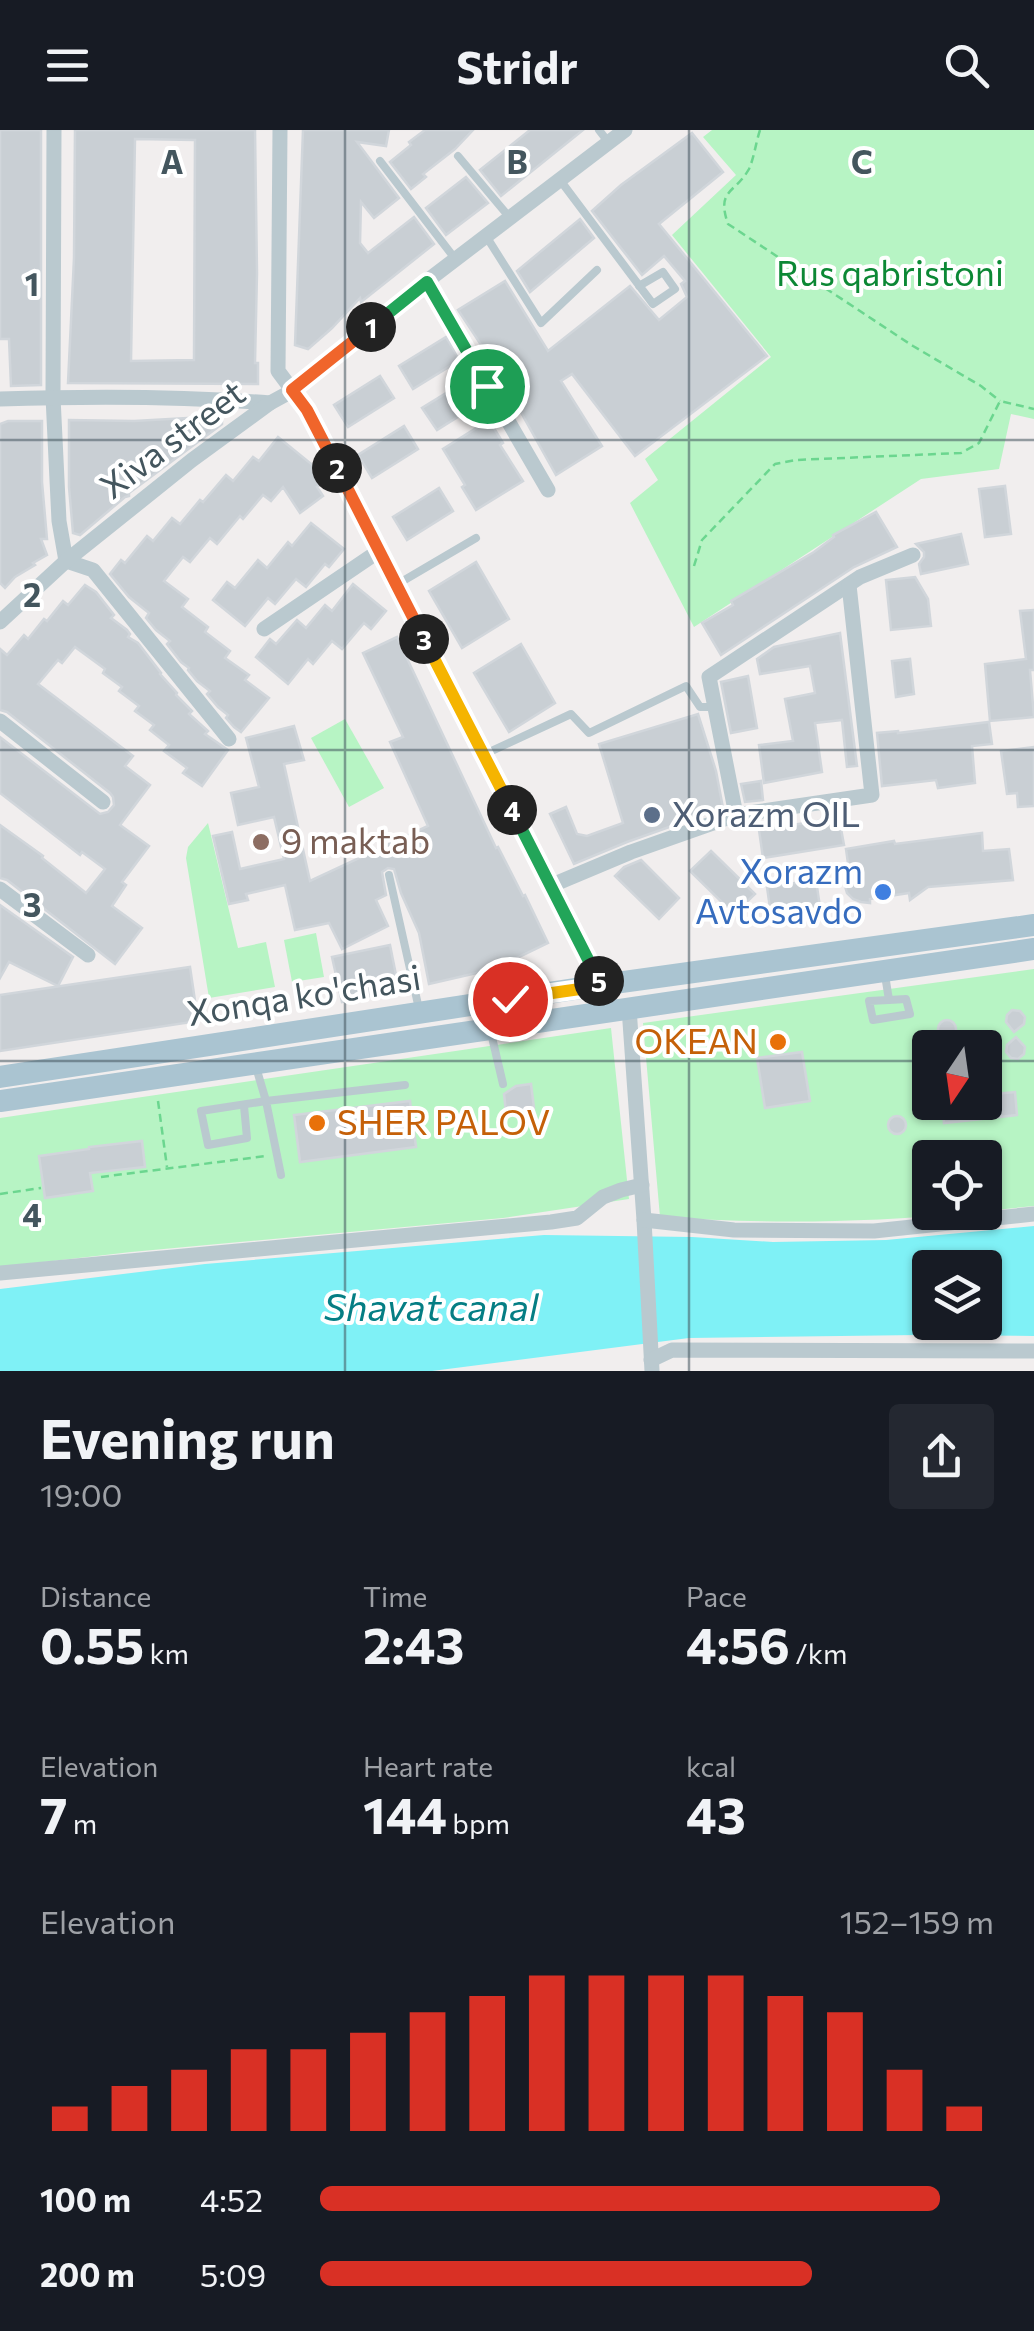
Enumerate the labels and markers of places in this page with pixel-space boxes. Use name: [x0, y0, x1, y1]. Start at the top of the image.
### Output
pin: 1: [346, 302, 396, 352]
pin: [445, 344, 530, 429]
pin: 2: [312, 443, 362, 493]
pin: 3: [399, 614, 449, 664]
pin: 4: [487, 785, 537, 835]
place label: Xorazm OIL: [672, 791, 860, 834]
marker: Xorazm OIL: [641, 804, 663, 826]
place label: 9 maktab: [281, 818, 430, 861]
marker: 9 maktab: [250, 831, 272, 853]
place label: Xorazm Avtosavdo: [695, 848, 863, 931]
marker: Xorazm Avtosavdo: [872, 881, 894, 903]
pin: 5: [574, 956, 624, 1006]
pin: [468, 957, 553, 1042]
place label: OKEAN: [635, 1018, 758, 1061]
marker: OKEAN: [767, 1031, 789, 1053]
place label: SHER PALOV: [337, 1099, 550, 1142]
marker: SHER PALOV: [306, 1112, 328, 1134]

